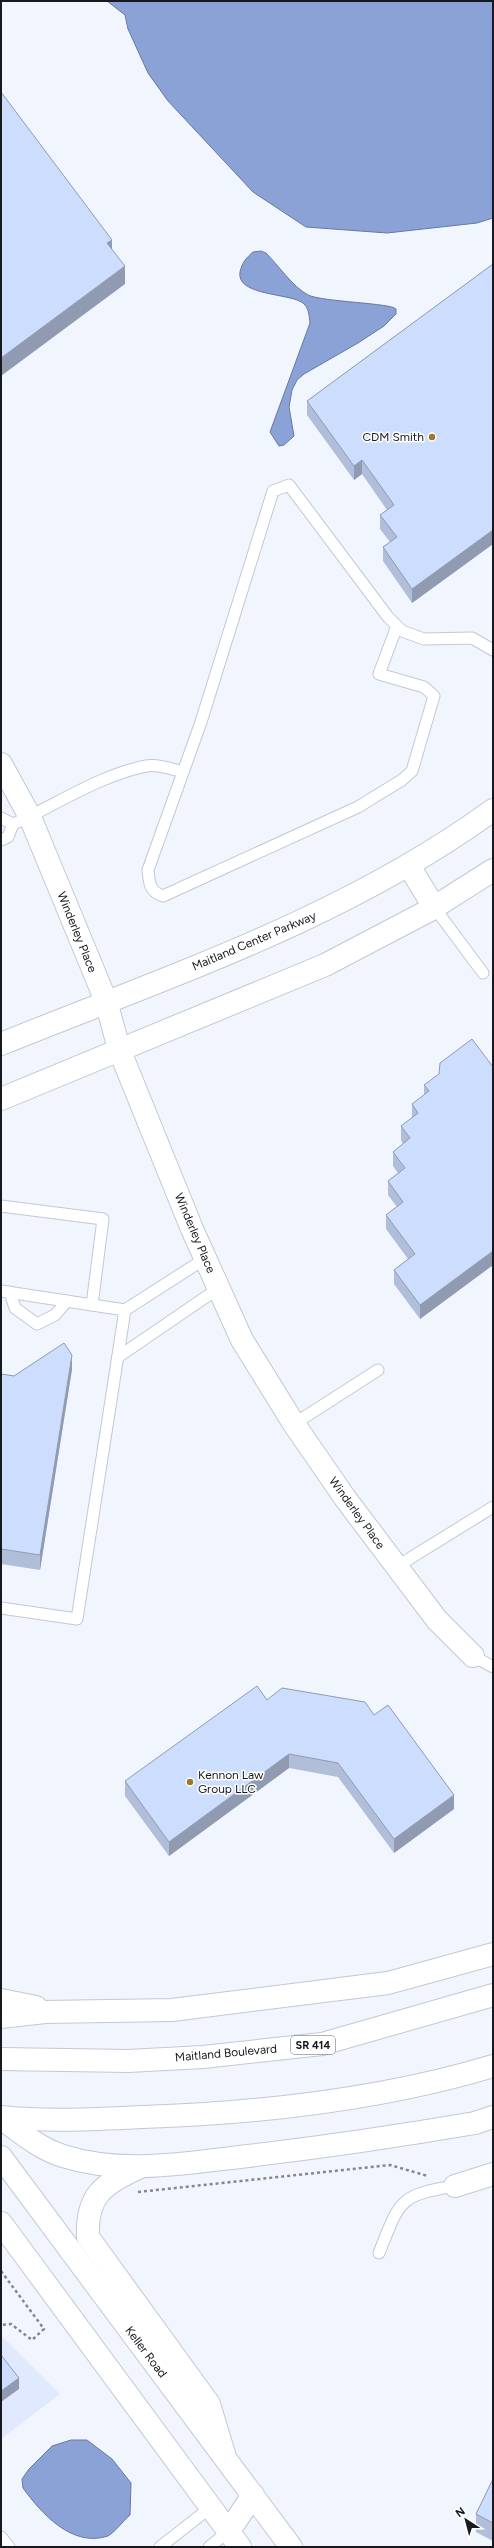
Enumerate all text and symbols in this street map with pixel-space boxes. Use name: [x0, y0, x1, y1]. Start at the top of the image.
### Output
place label: CDM Smith: [362, 430, 424, 444]
marker: CDM Smith: [427, 432, 437, 442]
street label: Winderley Place: [54, 890, 100, 975]
street label: Maitland Center Parkway: [190, 908, 319, 974]
street label: Winderley Place: [172, 1191, 218, 1276]
street label: Winderley Place: [326, 1474, 388, 1552]
place label: Kennon Law Group LLC: [198, 1768, 264, 1796]
marker: Kennon Law Group LLC: [185, 1777, 195, 1787]
road number: SR 414: [291, 2036, 335, 2054]
street label: Maitland Boulevard: [174, 2042, 278, 2064]
street label: Keller Road: [122, 2324, 170, 2380]
north arrow: [446, 2500, 486, 2540]
text: N: [453, 2505, 468, 2520]

